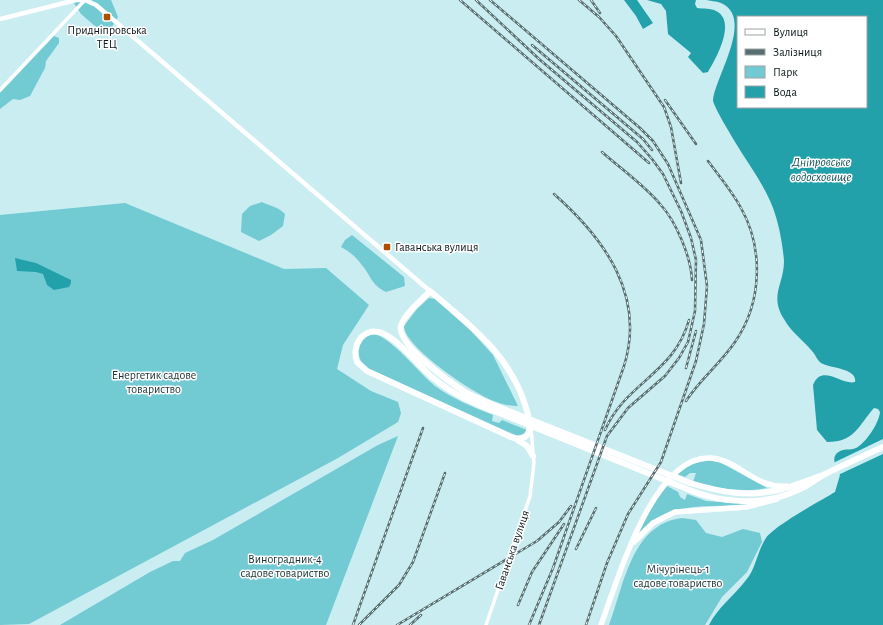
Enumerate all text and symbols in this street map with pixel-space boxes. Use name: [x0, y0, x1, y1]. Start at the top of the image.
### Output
marker: Придніпровська ТЕЦ: [102, 12, 112, 22]
legend: [737, 16, 867, 108]
place label: Придніпровська ТЕЦ: [67, 24, 147, 50]
text: Вулиця: [773, 26, 808, 39]
text: Залізниця: [773, 46, 822, 58]
text: Парк: [773, 66, 798, 78]
text: Вода: [773, 86, 797, 98]
water label: Дніпровське водосховище: [791, 156, 852, 184]
place label: Гаванська вулиця: [395, 241, 478, 254]
marker: Гаванська вулиця: [382, 242, 392, 252]
park label: Енергетик садове товариство: [112, 369, 196, 395]
street label: Гаванська вулиця: [493, 509, 532, 592]
park label: Виноградник-4 садове товариство: [241, 553, 330, 579]
park label: Мічурінець-1 садове товариство: [634, 563, 723, 589]

